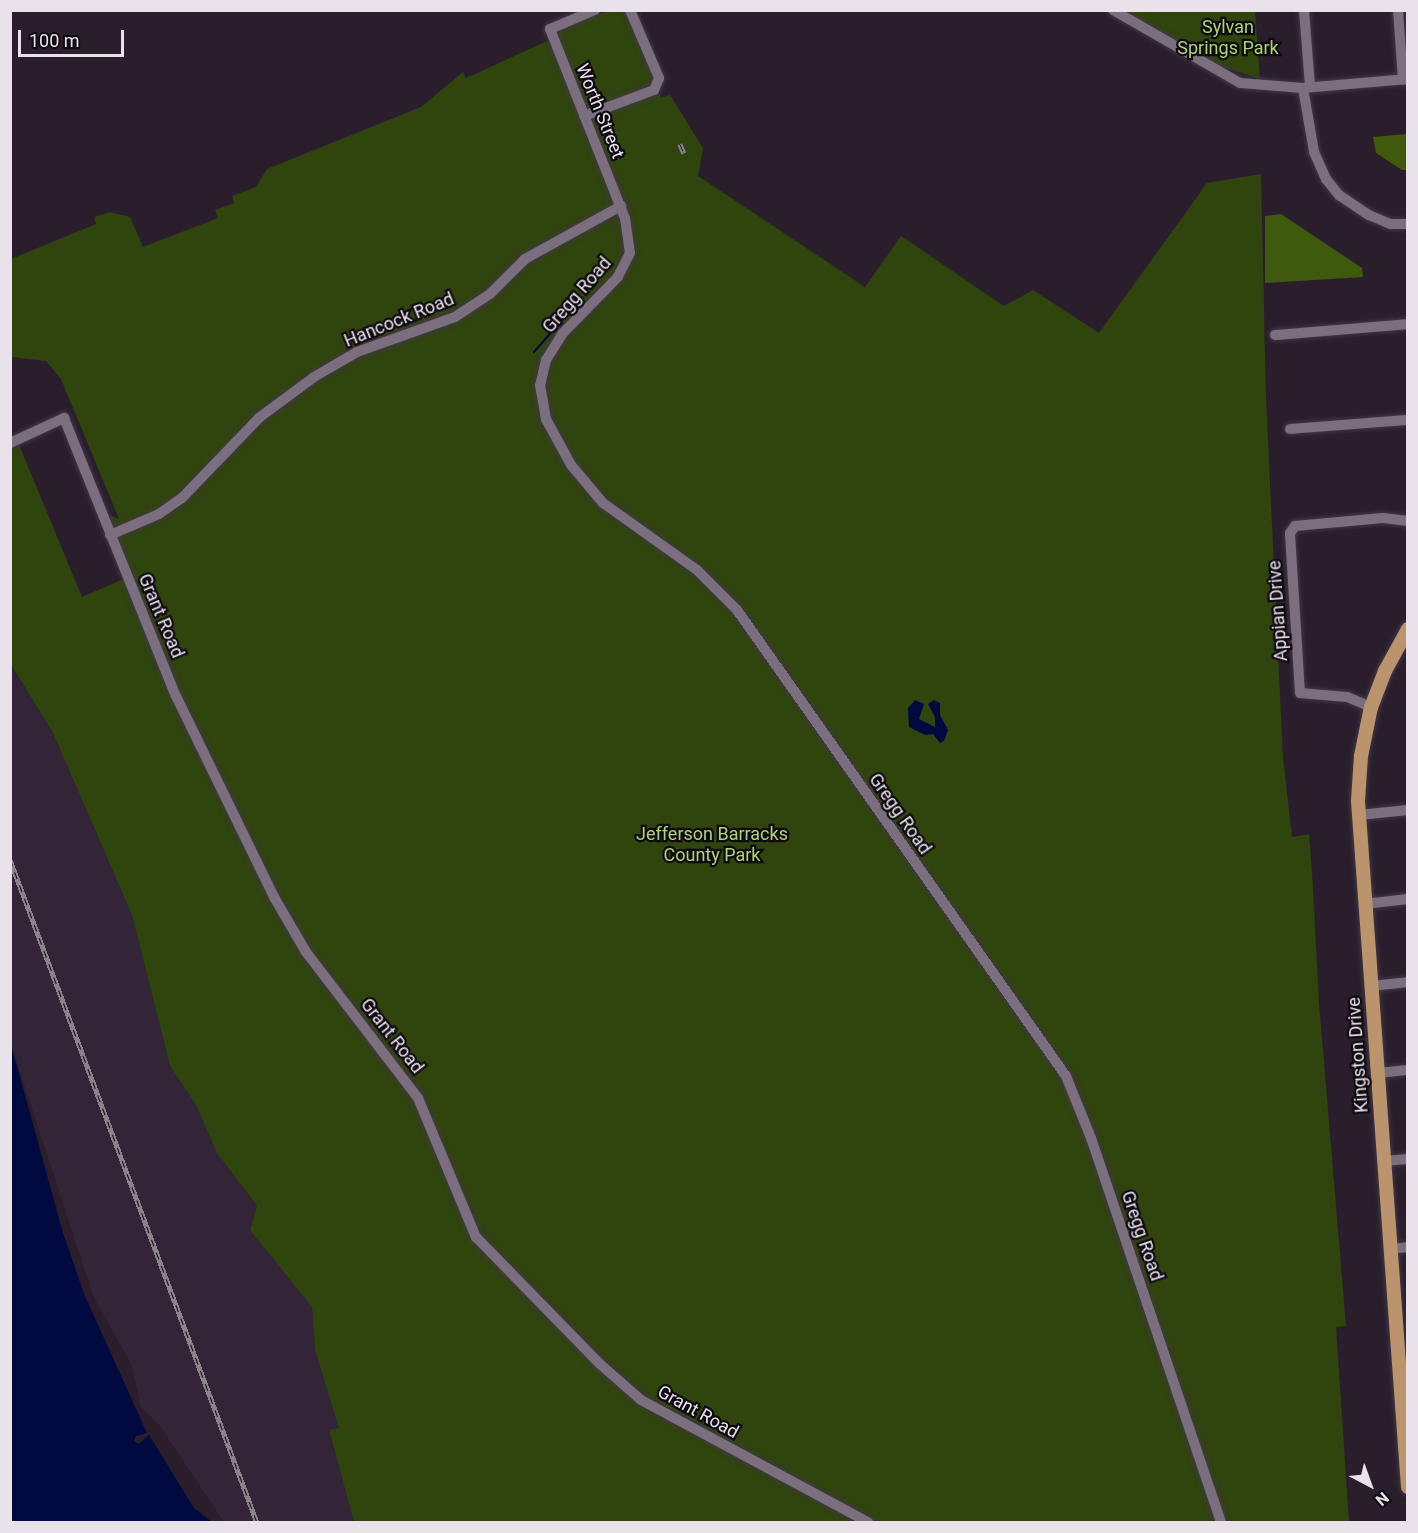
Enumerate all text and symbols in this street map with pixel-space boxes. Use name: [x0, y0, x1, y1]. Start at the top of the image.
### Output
park label: Sylvan Springs Park: [1177, 17, 1279, 60]
scale bar: [21, 18, 128, 56]
text: 100 m: [29, 30, 80, 51]
street label: Worth Street: [571, 60, 629, 162]
street label: Gregg Road: [538, 253, 616, 337]
street label: Hancock Road: [341, 288, 457, 352]
street label: Appian Drive: [1264, 560, 1292, 662]
street label: Grant Road: [134, 571, 188, 661]
street label: Gregg Road: [864, 769, 936, 859]
park label: Jefferson Barracks County Park: [636, 824, 788, 866]
street label: Grant Road: [356, 994, 428, 1078]
street label: Kingston Drive: [1343, 996, 1373, 1114]
street label: Gregg Road: [1117, 1188, 1167, 1284]
street label: Grant Road: [654, 1381, 742, 1443]
north arrow: [1340, 1455, 1400, 1515]
text: N: [1372, 1488, 1393, 1510]

